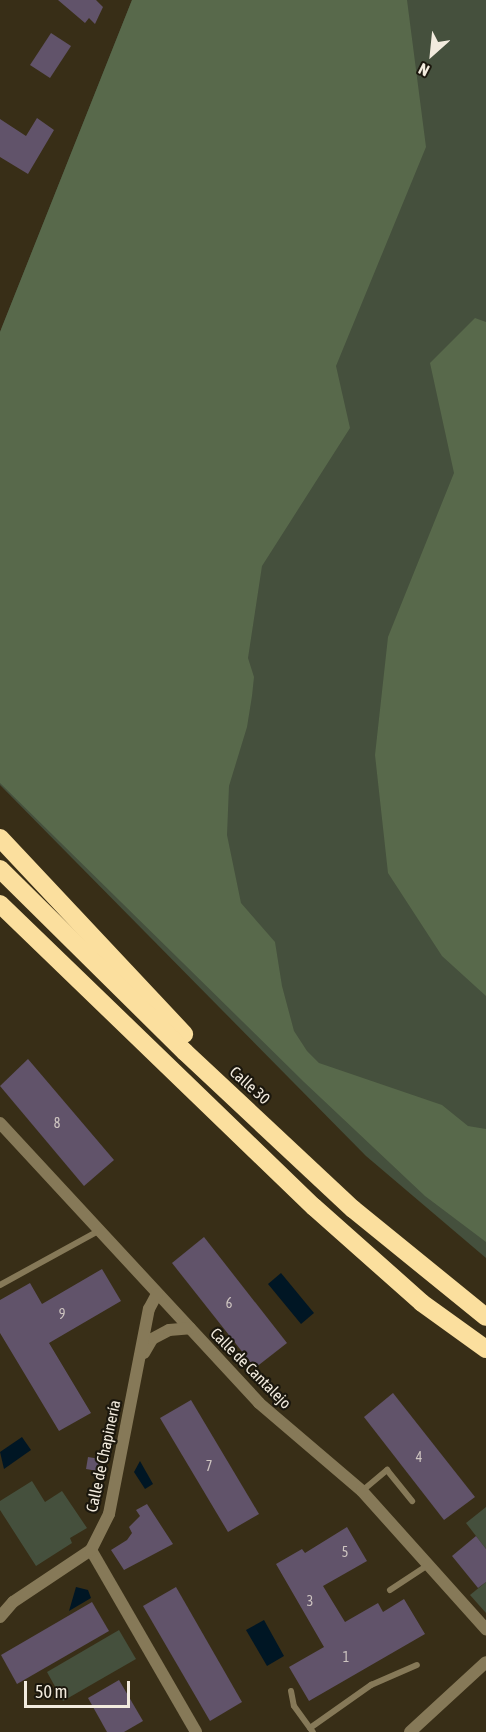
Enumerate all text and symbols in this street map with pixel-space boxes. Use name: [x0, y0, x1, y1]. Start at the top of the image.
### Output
north arrow: [402, 24, 462, 84]
text: N: [416, 60, 432, 80]
street label: Calle 30: [226, 1062, 274, 1108]
house number: 8: [54, 1115, 60, 1131]
house number: 6: [226, 1295, 232, 1311]
house number: 9: [59, 1306, 65, 1322]
street label: Calle de Cantalejo: [207, 1324, 295, 1412]
street label: Calle de Chapinería: [82, 1398, 124, 1514]
house number: 4: [416, 1449, 422, 1465]
house number: 7: [206, 1458, 212, 1474]
house number: 5: [342, 1544, 348, 1560]
house number: 3: [307, 1593, 313, 1609]
house number: 1: [343, 1649, 349, 1665]
scale bar: [27, 1669, 134, 1707]
text: 50 m: [35, 1681, 67, 1702]

